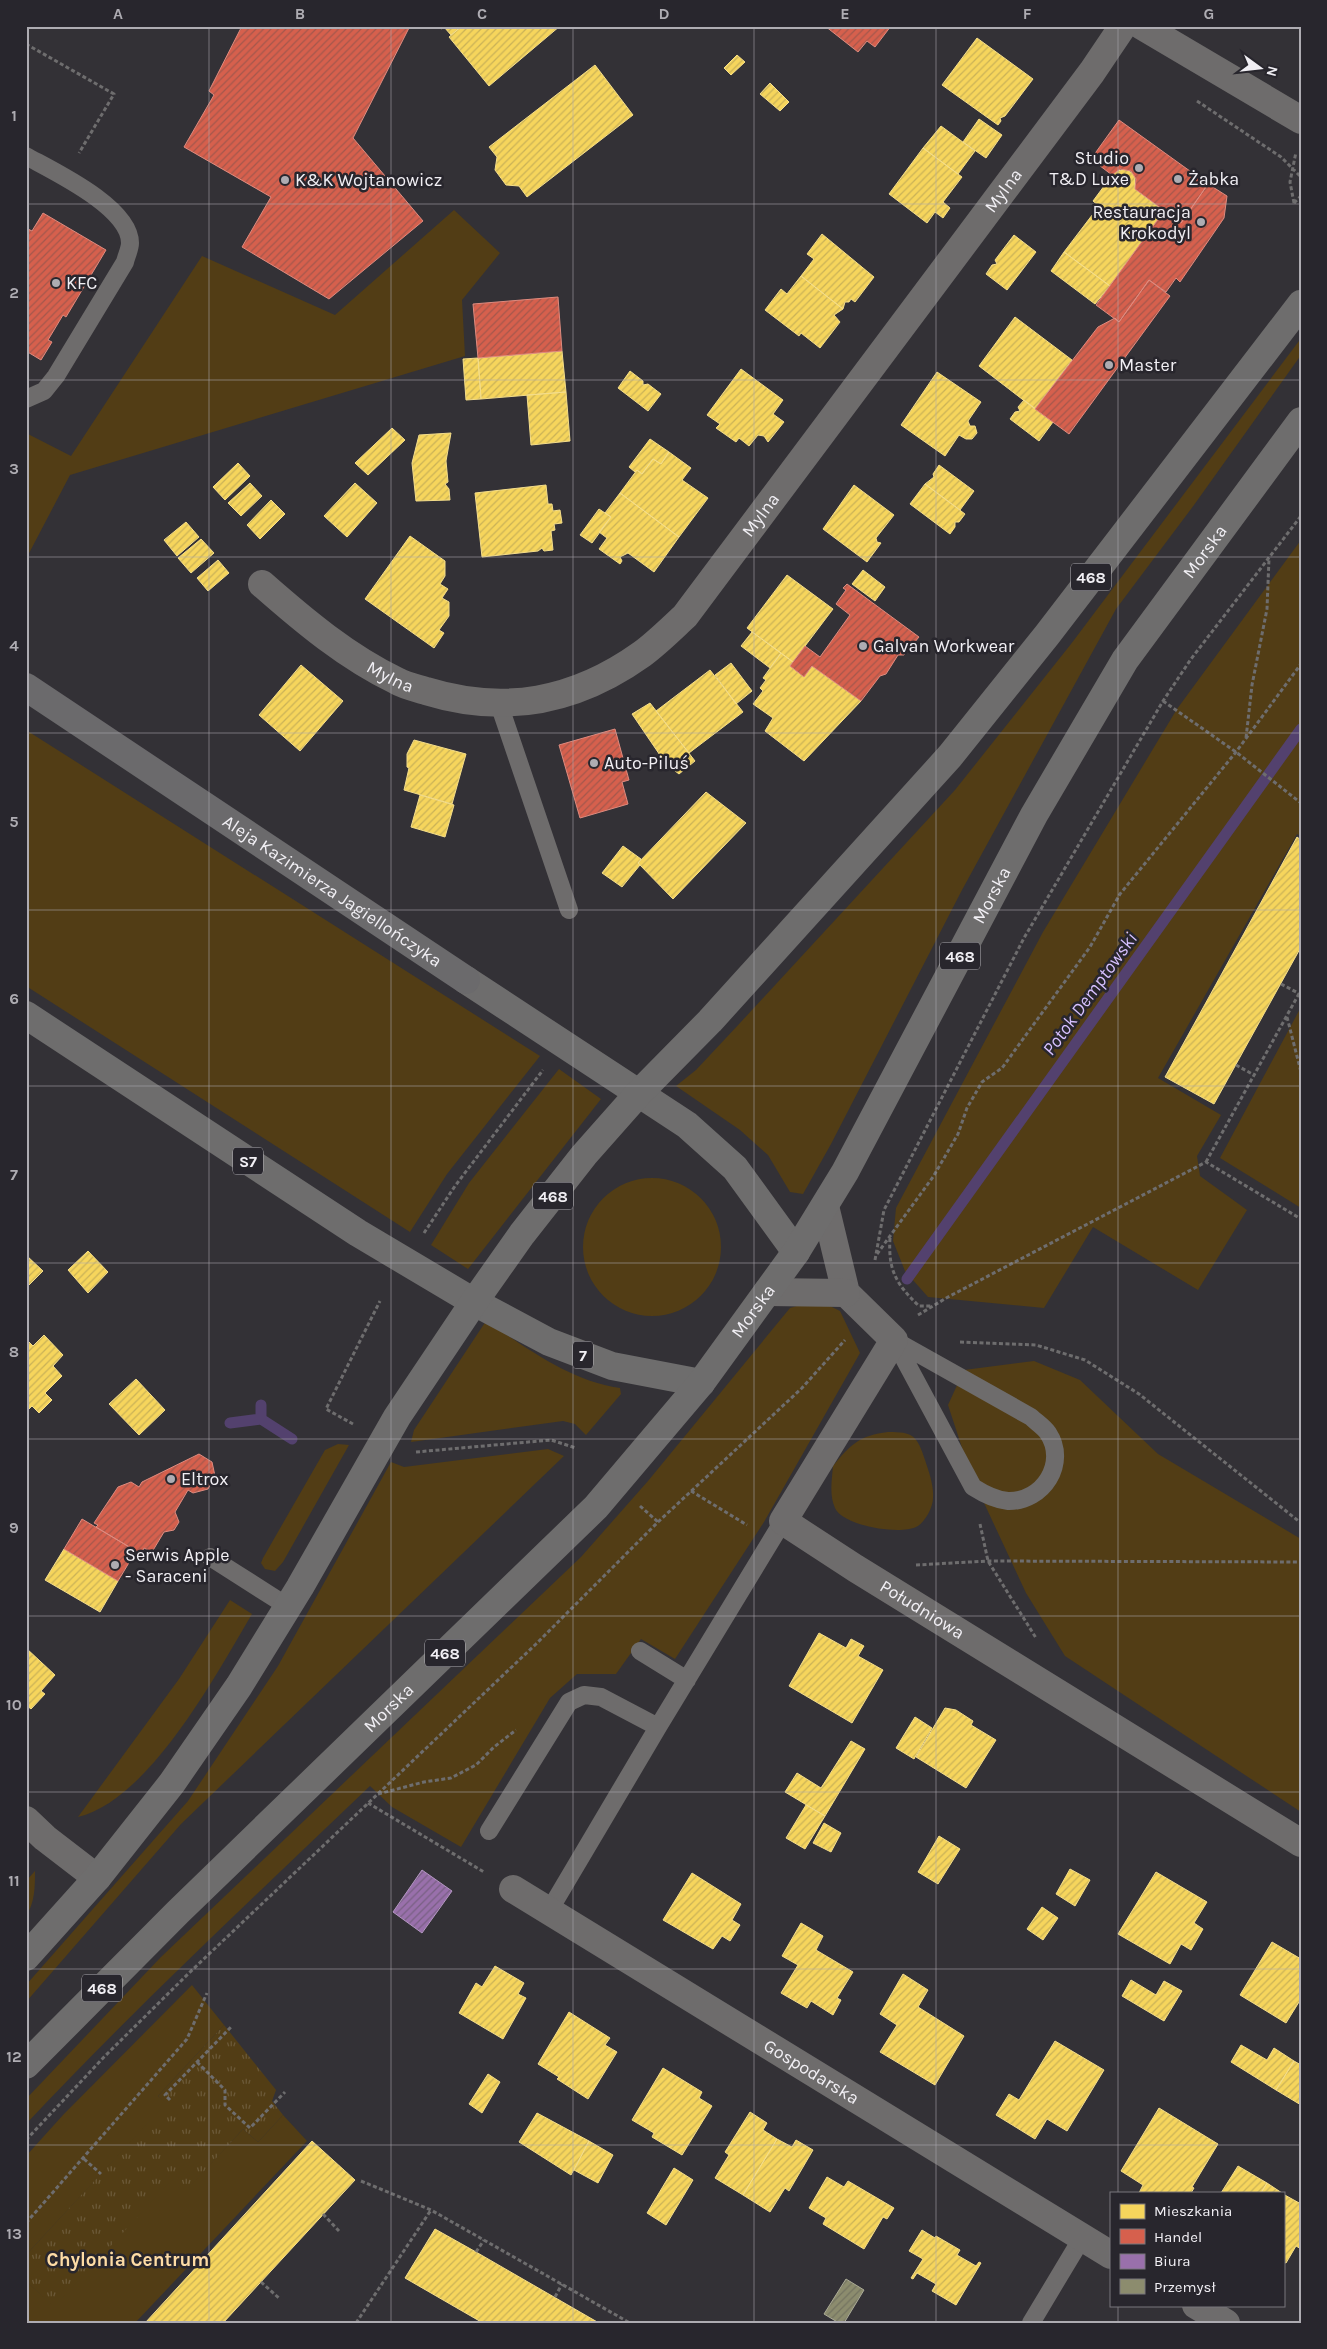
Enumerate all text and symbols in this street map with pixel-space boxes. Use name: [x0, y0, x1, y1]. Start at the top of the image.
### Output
text: A: [113, 4, 123, 23]
text: B: [295, 4, 305, 23]
text: C: [477, 4, 487, 23]
text: D: [659, 4, 670, 23]
text: E: [840, 4, 850, 23]
text: F: [1023, 4, 1032, 23]
text: G: [1204, 4, 1214, 23]
north arrow: [1234, 42, 1284, 92]
text: N: [1263, 64, 1282, 78]
text: 1: [11, 106, 17, 125]
place label: Studio T&D Luxe: [1050, 147, 1129, 190]
marker: Studio T&D Luxe: [1133, 162, 1145, 174]
street label: Mylna: [980, 164, 1027, 217]
place label: Żabka: [1188, 168, 1239, 190]
place label: K&K Wojtanowicz: [295, 169, 442, 191]
marker: Żabka: [1172, 173, 1184, 185]
marker: K&K Wojtanowicz: [279, 174, 291, 186]
place label: Restauracja Krokodyl: [1092, 201, 1191, 244]
marker: Restauracja Krokodyl: [1195, 216, 1207, 228]
place label: KFC: [66, 272, 97, 294]
marker: KFC: [50, 277, 62, 289]
text: 2: [9, 283, 19, 302]
place label: Master: [1119, 354, 1177, 376]
marker: Master: [1103, 359, 1115, 371]
text: 3: [9, 459, 19, 478]
street label: Mylna: [737, 489, 784, 541]
street label: Morska: [1178, 521, 1232, 583]
road number: 468: [1071, 564, 1111, 590]
place label: Galvan Workwear: [873, 635, 1015, 657]
text: 4: [9, 636, 19, 655]
marker: Galvan Workwear: [857, 640, 869, 652]
street label: Mylna: [363, 656, 416, 698]
place label: Auto-Piluś: [604, 752, 689, 774]
marker: Auto-Piluś: [588, 757, 600, 769]
street label: Aleja Kazimierza Jagiellończyka: [218, 810, 446, 972]
text: 5: [9, 812, 19, 831]
street label: Morska: [968, 863, 1016, 927]
water label: Potok Demptowski: [1038, 928, 1142, 1060]
road number: 468: [940, 942, 980, 969]
text: 6: [9, 989, 19, 1008]
road number: S7: [233, 1148, 263, 1174]
text: 7: [10, 1165, 18, 1184]
road number: 468: [533, 1182, 573, 1210]
street label: Morska: [726, 1280, 780, 1342]
text: 8: [9, 1342, 19, 1361]
road number: 7: [573, 1342, 593, 1368]
place label: Eltrox: [181, 1468, 228, 1490]
marker: Eltrox: [165, 1473, 177, 1485]
text: 9: [9, 1518, 19, 1537]
place label: Serwis Apple - Saraceni: [125, 1544, 229, 1587]
marker: Serwis Apple - Saraceni: [109, 1559, 121, 1571]
street label: Południowa: [876, 1575, 969, 1644]
road number: 468: [425, 1640, 465, 1666]
street label: Morska: [359, 1679, 418, 1737]
text: 10: [6, 1695, 22, 1714]
text: 11: [8, 1871, 20, 1890]
road number: 468: [82, 1975, 122, 2002]
street label: Gospodarska: [760, 2034, 863, 2109]
text: 12: [6, 2047, 22, 2066]
legend: [1110, 2192, 1284, 2306]
text: Mieszkania: [1154, 2202, 1232, 2220]
text: 13: [6, 2224, 22, 2243]
text: Handel: [1154, 2228, 1202, 2246]
district label: Chylonia Centrum: [47, 2249, 209, 2271]
text: Biura: [1154, 2252, 1191, 2270]
text: Przemysł: [1154, 2278, 1216, 2296]

